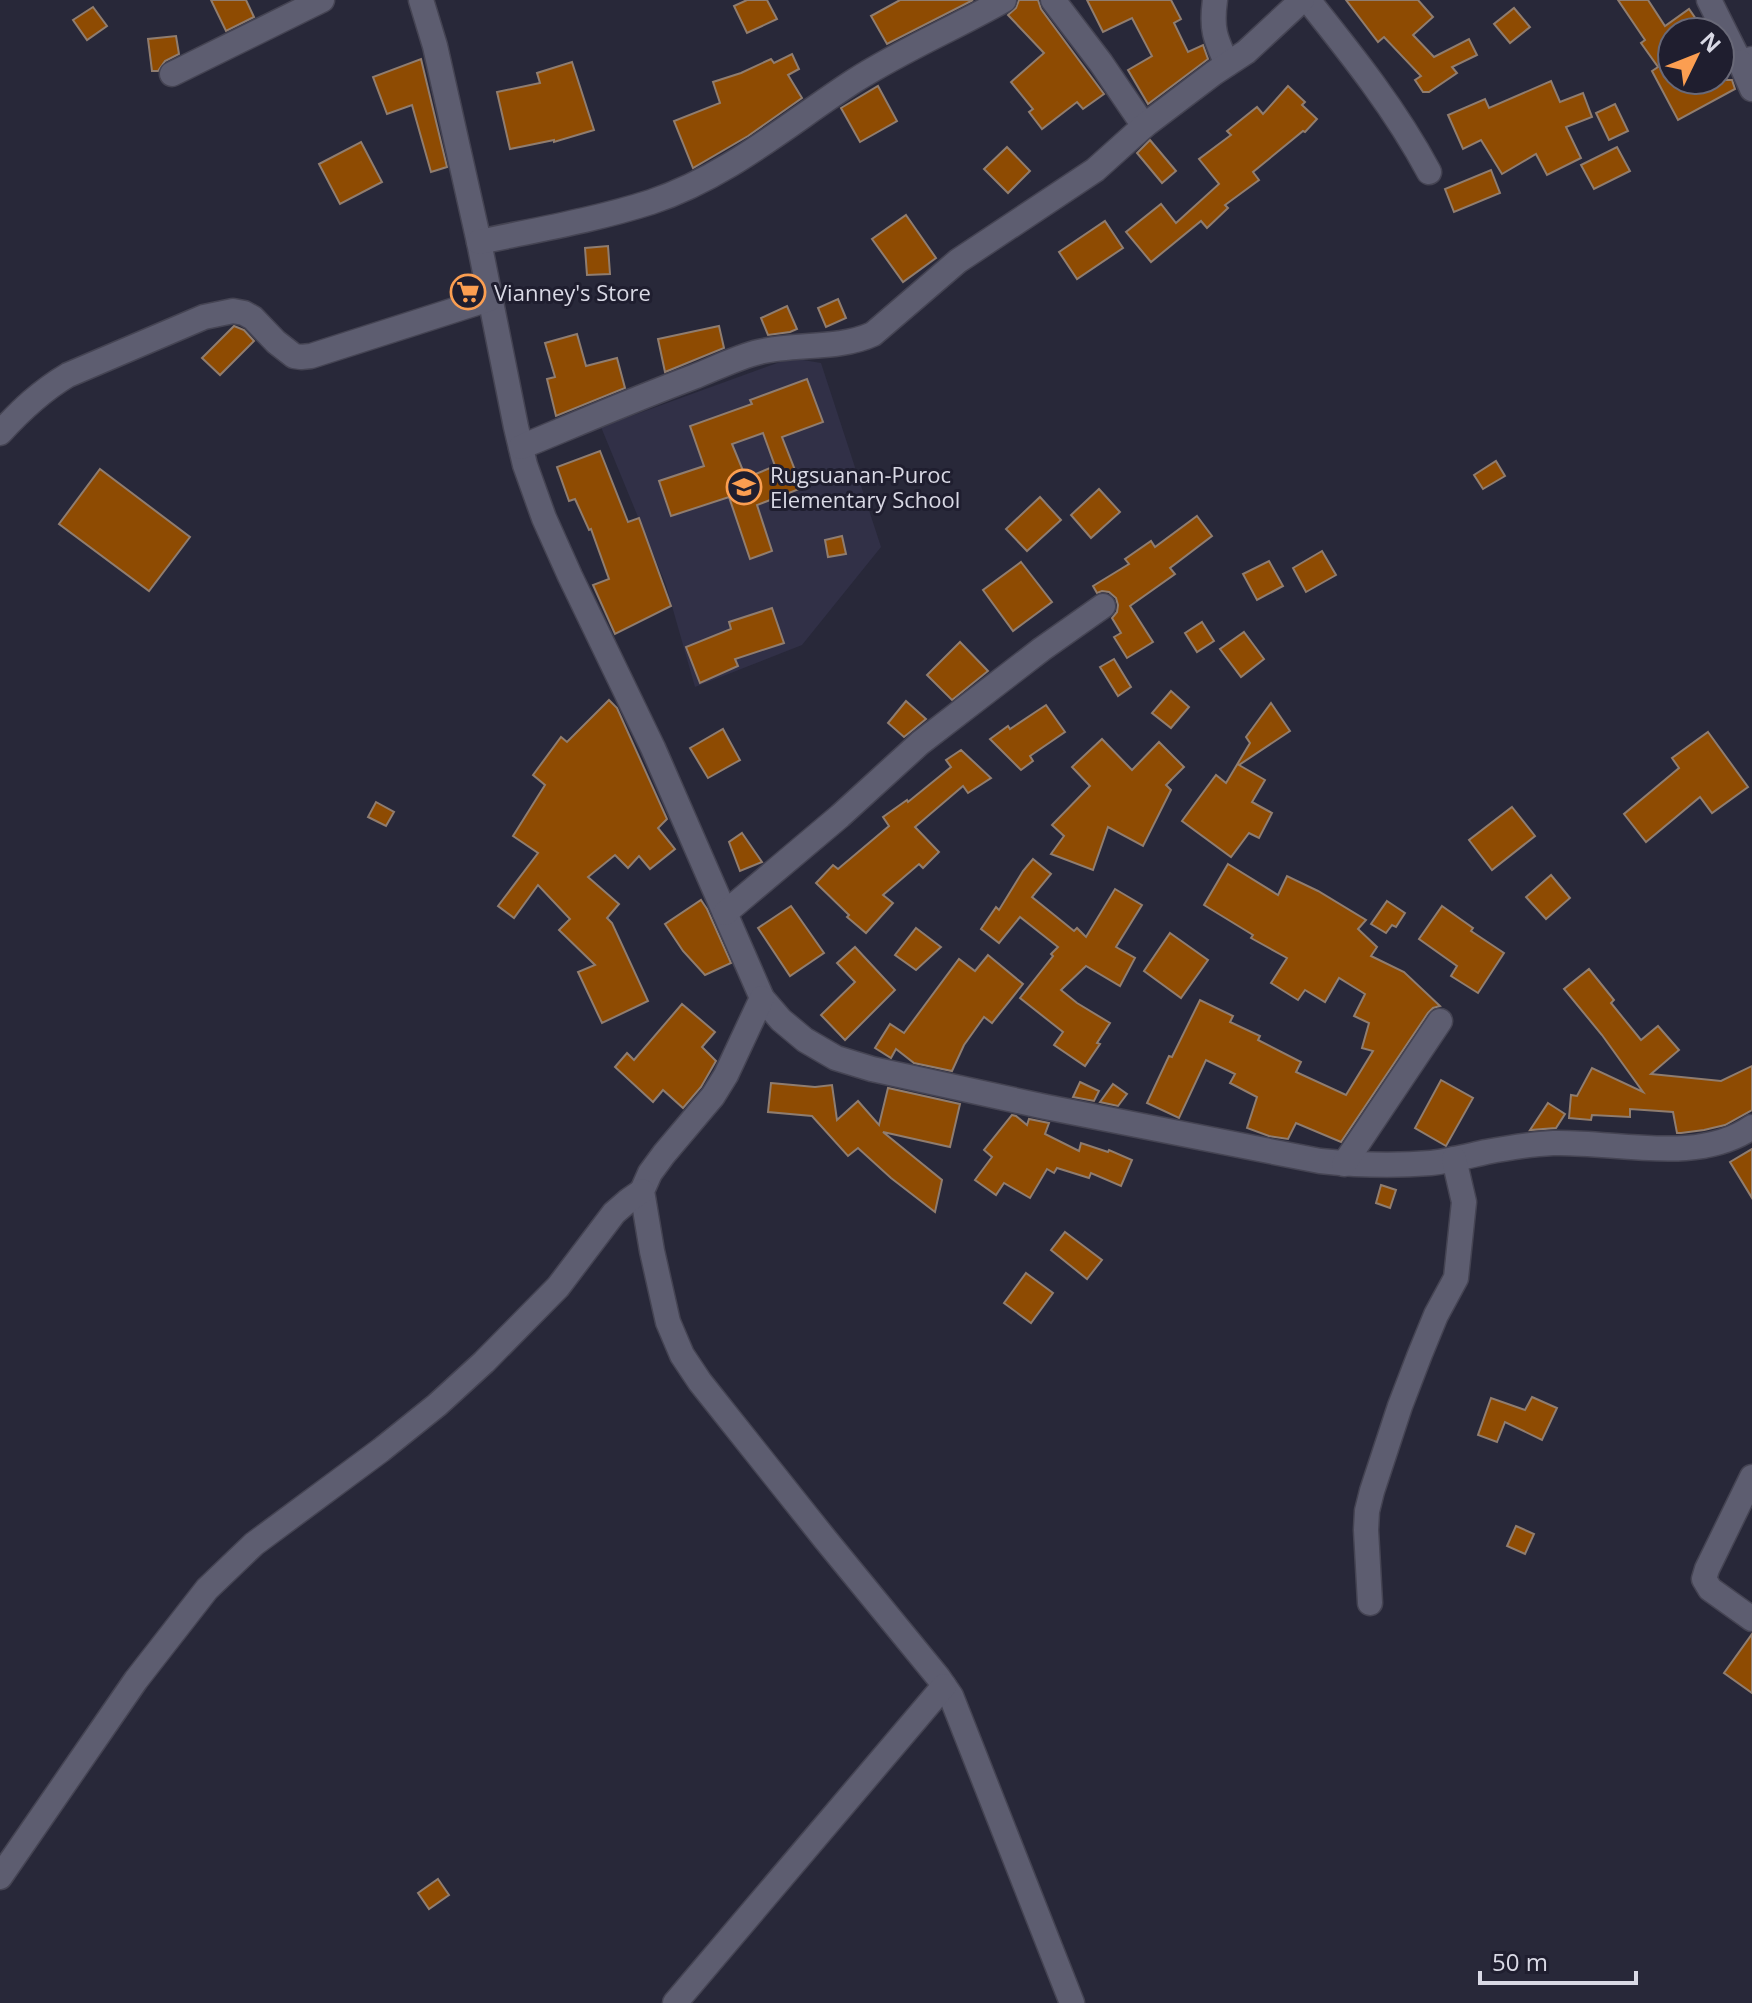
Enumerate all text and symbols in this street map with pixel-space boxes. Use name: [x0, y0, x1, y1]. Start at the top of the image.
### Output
north arrow: [1656, 16, 1736, 96]
text: N: [1694, 25, 1728, 58]
supermarket icon: Vianney's Store: [449, 273, 487, 311]
place label: Vianney's Store: [494, 277, 651, 307]
place label: Rugsuanan-Puroc Elementary School: [770, 459, 960, 514]
school or university icon: Rugsuanan-Puroc Elementary School: [725, 468, 763, 506]
scale bar: [1480, 1935, 1636, 1985]
text: 50 m: [1492, 1945, 1548, 1978]

